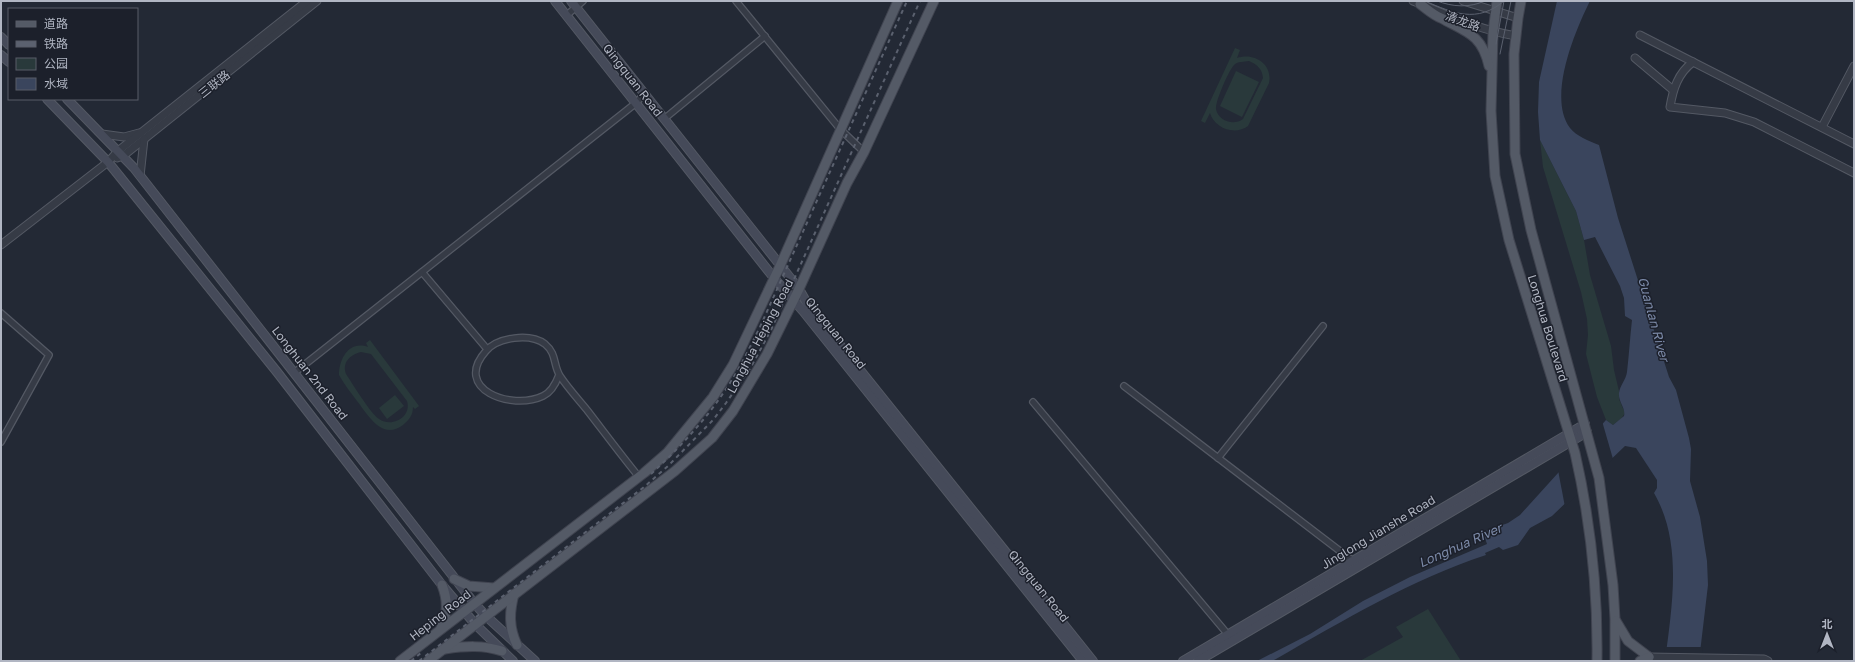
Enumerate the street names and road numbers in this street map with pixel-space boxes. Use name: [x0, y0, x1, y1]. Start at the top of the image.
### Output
street label: 清龙路: [1444, 8, 1482, 34]
street label: Qingquan Road: [600, 41, 666, 119]
street label: 三联路: [195, 67, 233, 101]
street label: Longhua Boulevard: [1525, 273, 1571, 383]
street label: Longhua Heping Road: [724, 276, 796, 396]
street label: Qingquan Road: [802, 294, 870, 372]
street label: Longhuan 2nd Road: [269, 323, 351, 423]
street label: Jinglong Jianshe Road: [1318, 492, 1438, 572]
street label: Qingquan Road: [1005, 547, 1073, 625]
street label: Heping Road: [406, 586, 474, 644]

